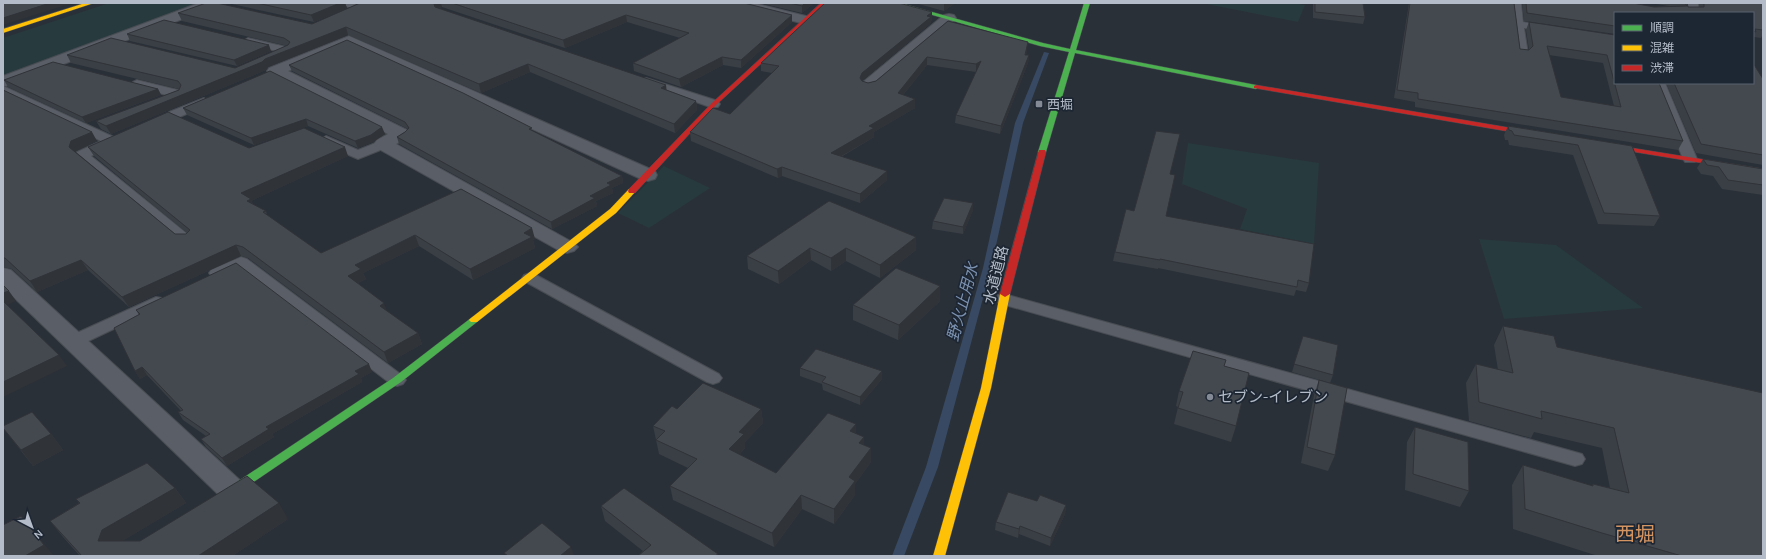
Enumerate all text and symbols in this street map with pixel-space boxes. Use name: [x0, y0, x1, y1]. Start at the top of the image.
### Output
legend: [1614, 12, 1754, 84]
text: 順調: [1650, 21, 1674, 35]
text: 混雑: [1650, 41, 1674, 55]
text: 渋滞: [1650, 61, 1674, 75]
place label: 西堀: [1047, 97, 1073, 112]
marker: 西堀: [1034, 99, 1044, 109]
street label: 水道道路: [980, 244, 1012, 306]
water label: 野火止用水: [943, 259, 983, 343]
place label: セブン-イレブン: [1218, 388, 1328, 406]
marker: セブン-イレブン: [1205, 392, 1215, 402]
north arrow: [12, 507, 52, 547]
district label: 西堀: [1615, 523, 1655, 546]
text: N: [31, 527, 45, 542]

